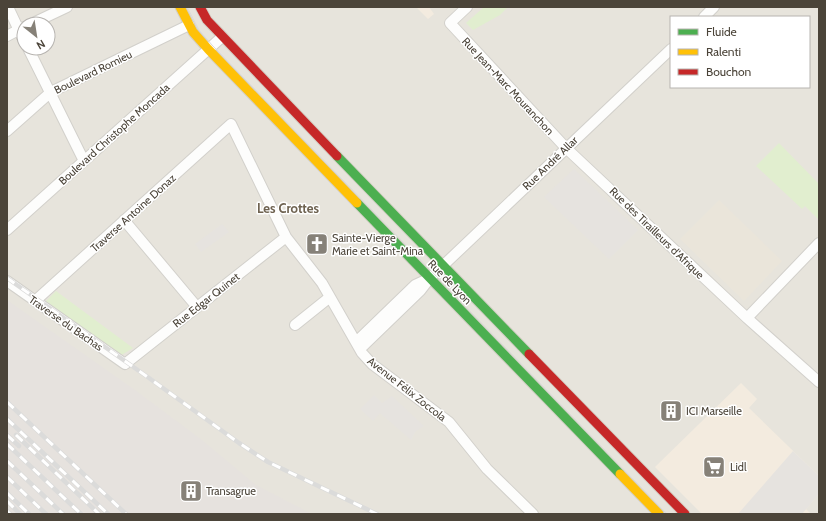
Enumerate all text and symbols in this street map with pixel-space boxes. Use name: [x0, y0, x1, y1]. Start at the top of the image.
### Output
north arrow: [16, 16, 56, 56]
legend: [670, 16, 810, 88]
text: Fluide: [706, 24, 737, 39]
street label: Rue Jean-Marc Mouranchon: [459, 34, 557, 138]
text: N: [34, 37, 48, 53]
text: Ralenti: [706, 44, 741, 59]
street label: Boulevard Romieu: [52, 47, 134, 97]
text: Bouchon: [706, 64, 752, 79]
street label: Boulevard Christophe Moncada: [56, 80, 173, 188]
street label: Rue André Allar: [519, 133, 581, 193]
street label: Traverse Antoine Donaz: [87, 171, 179, 255]
street label: Rue des Tirailleurs d'Afrique: [607, 184, 708, 282]
district label: Les Crottes: [257, 200, 320, 216]
church icon: Sainte-Vierge Marie et Saint-Mina: [304, 231, 330, 257]
place label: Sainte-Vierge Marie et Saint-Mina: [332, 231, 424, 258]
street label: Rue de Lyon: [425, 257, 475, 307]
street label: Rue Edgar Quinet: [170, 269, 242, 330]
street label: Traverse du Bachas: [26, 292, 106, 354]
street label: Avenue Félix Zoccola: [365, 354, 450, 425]
building icon: ICI Marseille: [658, 398, 684, 424]
place label: ICI Marseille: [686, 404, 742, 418]
supermarket icon: Lidl: [701, 454, 727, 480]
place label: Lidl: [730, 460, 747, 474]
building icon: Transagrue: [178, 478, 204, 504]
place label: Transagrue: [206, 484, 256, 498]

